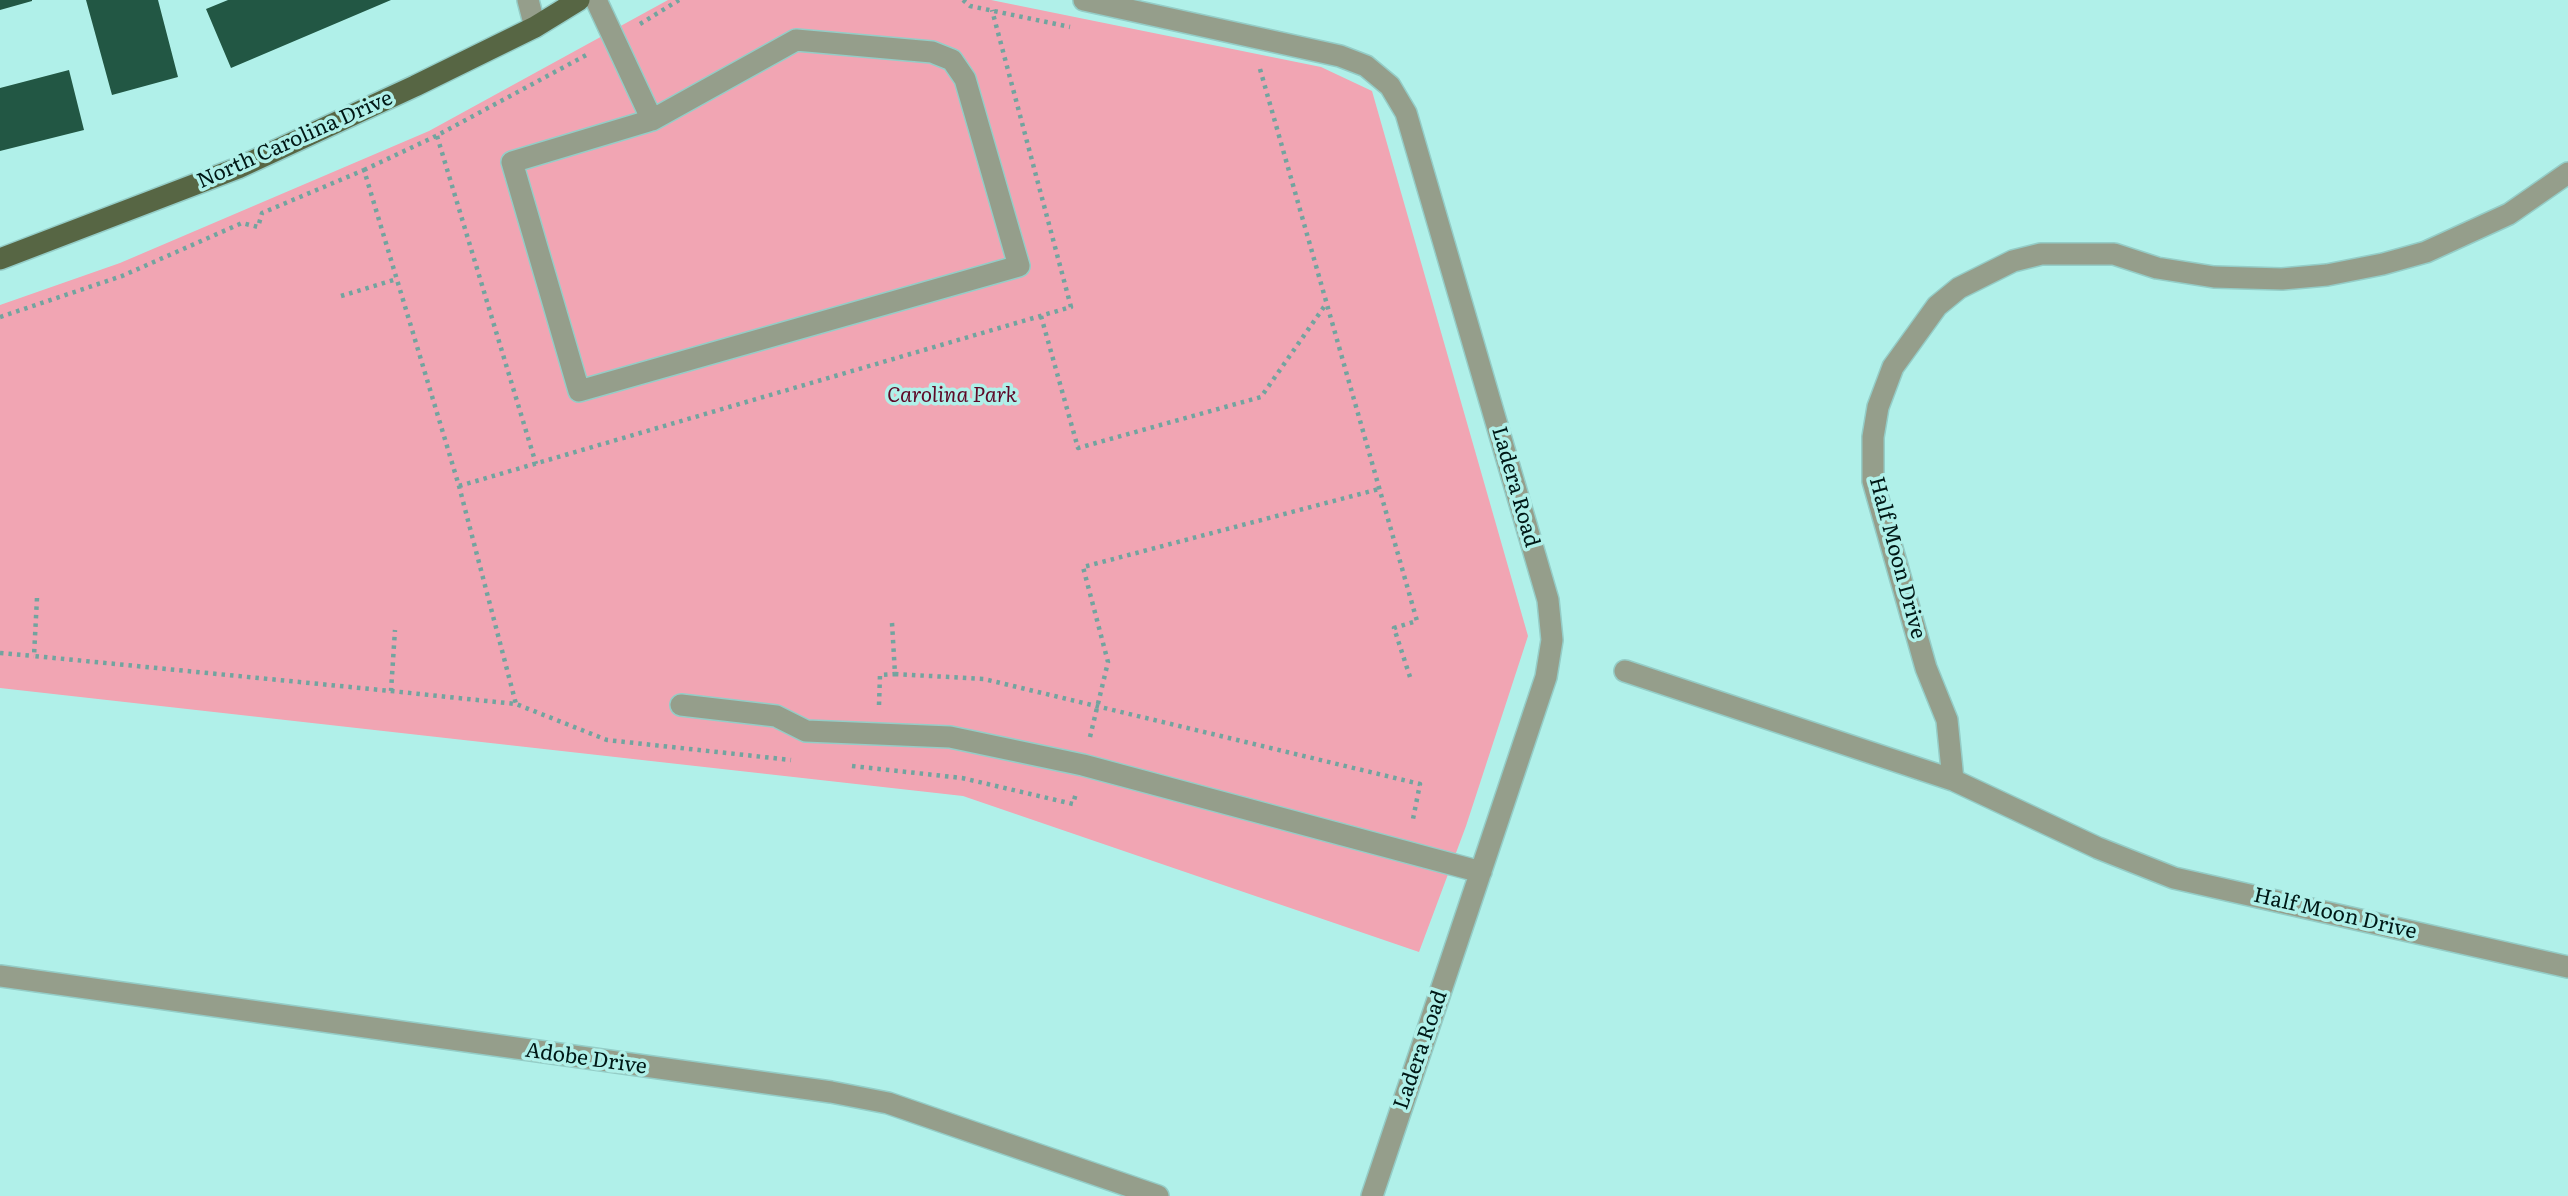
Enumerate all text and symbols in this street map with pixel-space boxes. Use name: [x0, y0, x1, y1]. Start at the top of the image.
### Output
street label: North Carolina Drive: [193, 86, 397, 194]
park label: Carolina Park: [887, 383, 1017, 409]
street label: Ladera Road: [1486, 424, 1544, 550]
street label: Half Moon Drive: [1863, 474, 1931, 642]
street label: Half Moon Drive: [2251, 883, 2419, 945]
street label: Ladera Road: [1389, 987, 1453, 1113]
street label: Adobe Drive: [524, 1038, 648, 1080]

